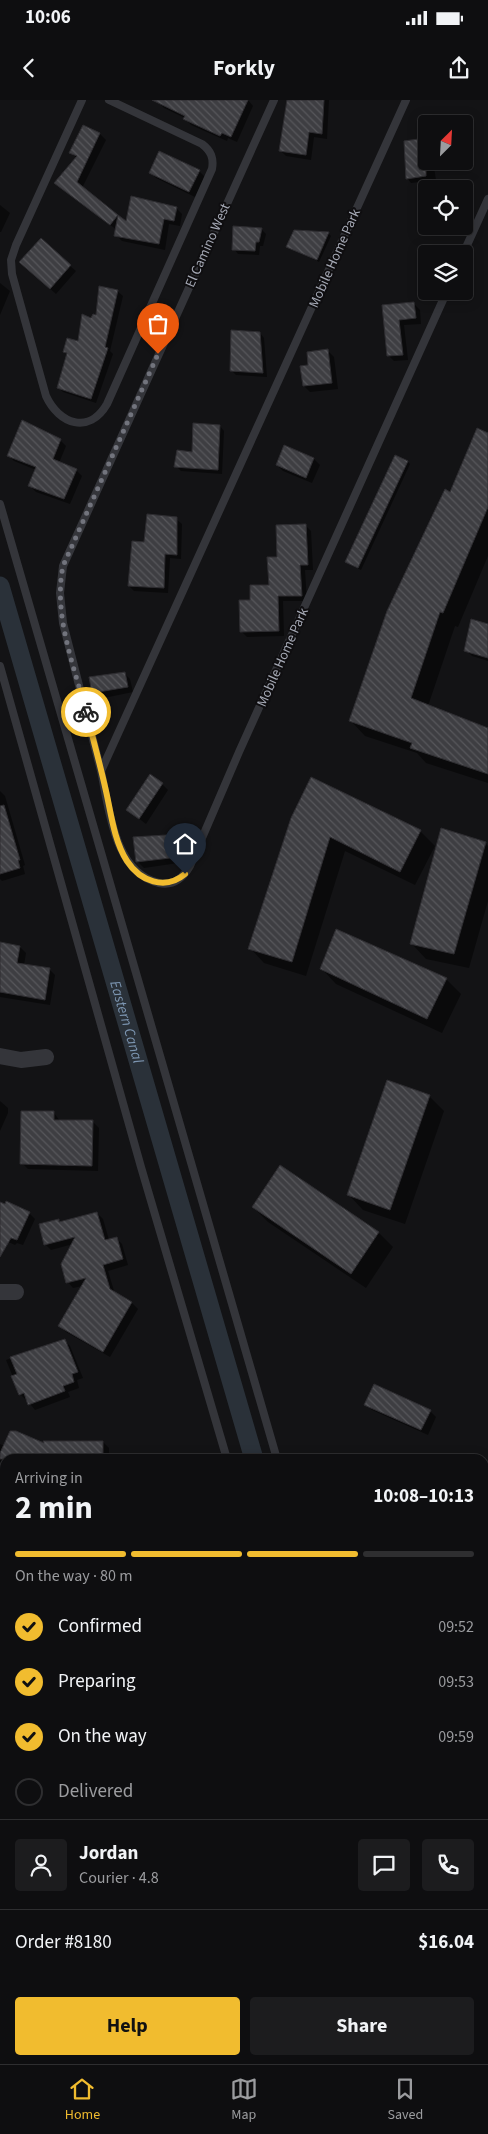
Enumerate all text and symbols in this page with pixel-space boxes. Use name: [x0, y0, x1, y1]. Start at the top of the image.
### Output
text: 10:06: [25, 4, 71, 31]
text: Forkly: [213, 52, 275, 84]
icon: back: [15, 54, 43, 82]
icon: share: [445, 54, 473, 82]
north arrow: [418, 115, 472, 170]
map controls: [418, 115, 473, 300]
button: locate: [418, 180, 473, 235]
street label: El Camino West: [180, 200, 235, 291]
street label: Mobile Home Park: [304, 206, 366, 311]
button: layers: [418, 245, 473, 300]
pin: [137, 303, 179, 354]
icon: bag: [144, 310, 172, 338]
street label: Mobile Home Park: [252, 605, 314, 710]
courier: [61, 687, 111, 737]
icon: bike: [72, 698, 100, 726]
pin: [164, 823, 206, 874]
icon: home: [171, 830, 199, 858]
water label: Eastern Canal: [104, 978, 148, 1066]
text: Arriving in: [15, 1467, 83, 1489]
text: 10:08–10:13: [373, 1483, 474, 1510]
text: 2 min: [15, 1485, 93, 1531]
text: On the way · 80 m: [15, 1565, 132, 1587]
icon: check: [15, 1613, 43, 1641]
text: Confirmed: [58, 1613, 142, 1640]
text: 09:52: [438, 1616, 474, 1638]
icon: check: [15, 1668, 43, 1696]
text: Preparing: [58, 1668, 136, 1695]
text: 09:53: [438, 1671, 474, 1693]
icon: check: [15, 1723, 43, 1751]
text: On the way: [58, 1723, 147, 1750]
text: 09:59: [438, 1726, 474, 1748]
text: Delivered: [58, 1778, 133, 1805]
button: person: [15, 1839, 67, 1891]
button: chat: [358, 1839, 410, 1891]
button: phone: [422, 1839, 474, 1891]
text: Jordan: [79, 1840, 138, 1867]
text: Courier · 4.8: [79, 1867, 159, 1889]
text: Order #8180: [15, 1929, 112, 1956]
text: $16.04: [418, 1929, 474, 1956]
button: Help: [15, 1997, 240, 2055]
button: Share: [250, 1997, 474, 2055]
tab: Home: [65, 2075, 100, 2125]
tab: Map: [230, 2075, 258, 2125]
tab: Saved: [387, 2075, 423, 2125]

